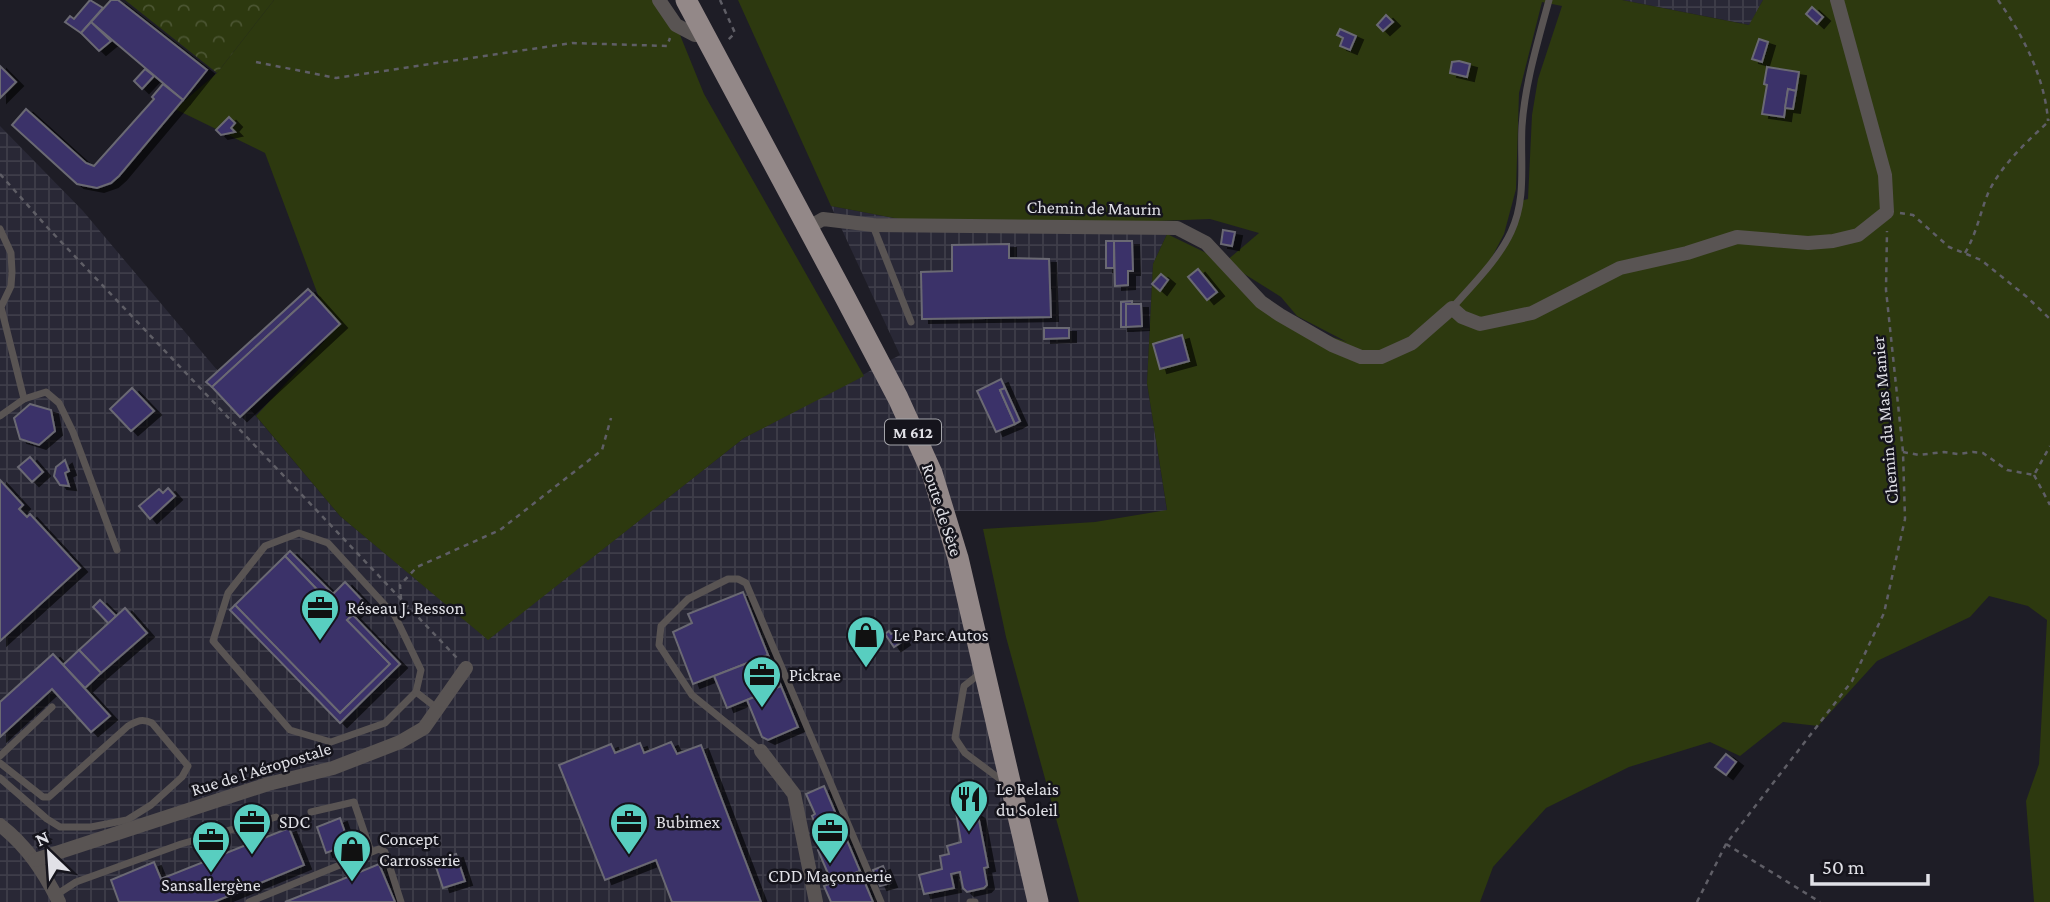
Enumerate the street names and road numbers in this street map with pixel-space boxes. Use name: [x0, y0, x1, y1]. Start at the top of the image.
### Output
street label: Chemin de Maurin: [1026, 197, 1162, 219]
street label: Chemin du Mas Manier: [1868, 335, 1902, 505]
road number: M 612: [885, 420, 941, 444]
street label: Route de Sète: [918, 461, 966, 559]
street label: Rue de l'Aéropostale: [189, 738, 334, 800]

